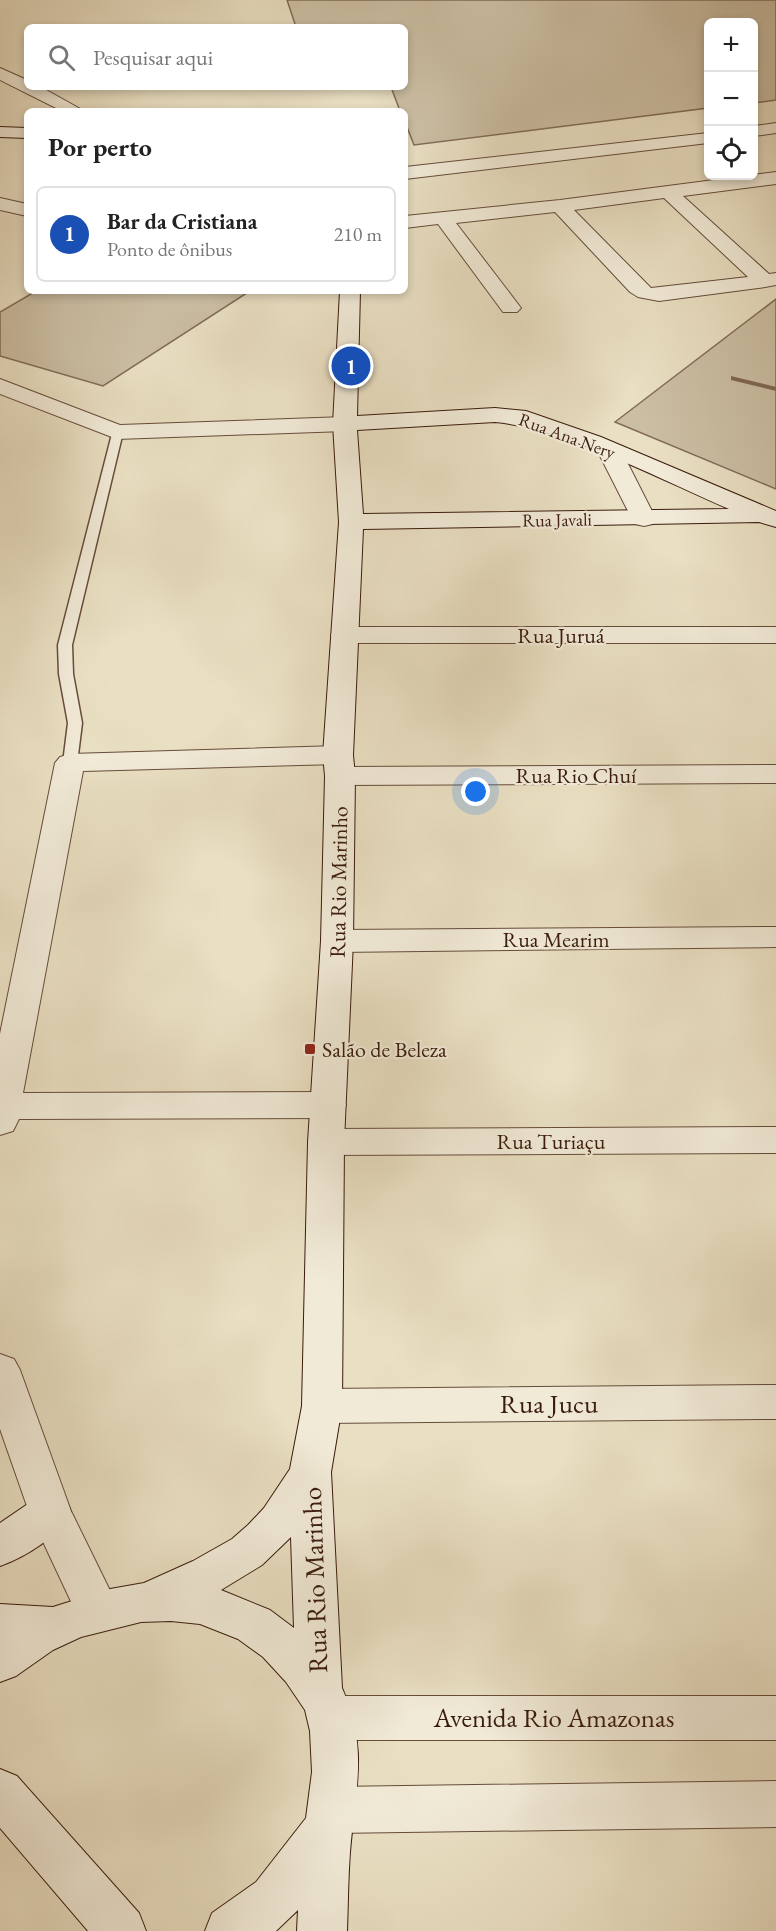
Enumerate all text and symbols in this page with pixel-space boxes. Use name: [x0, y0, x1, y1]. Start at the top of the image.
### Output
map controls: [704, 18, 758, 180]
button: +: [704, 18, 758, 72]
search box: [24, 24, 408, 90]
icon: search: [45, 41, 78, 74]
text: Pesquisar aqui: [93, 43, 213, 72]
button: −: [704, 72, 758, 126]
button: locate: [704, 126, 758, 180]
text: Por perto: [48, 130, 152, 164]
text: Bar da Cristiana: [107, 207, 257, 236]
text: 1: [64, 221, 75, 247]
text: 210 m: [334, 221, 382, 247]
text: Ponto de ônibus: [107, 236, 232, 262]
pin: 1: [332, 344, 370, 388]
street label: Rua Ana Nery: [516, 407, 619, 464]
street label: Rua Javali: [522, 507, 593, 532]
street label: Rua Juruá: [517, 621, 605, 650]
street label: Rua Rio Chuí: [516, 761, 637, 790]
your location: [461, 777, 490, 806]
street label: Rua Rio Marinho: [323, 806, 354, 958]
street label: Rua Mearim: [502, 925, 610, 954]
place label: Salão de Beleza: [322, 1035, 447, 1064]
marker: Salão de Beleza: [303, 1042, 317, 1056]
street label: Rua Turiaçu: [497, 1127, 606, 1156]
street label: Rua Jucu: [500, 1386, 598, 1421]
street label: Rua Rio Marinho: [294, 1486, 335, 1674]
street label: Avenida Rio Amazonas: [432, 1700, 675, 1735]

